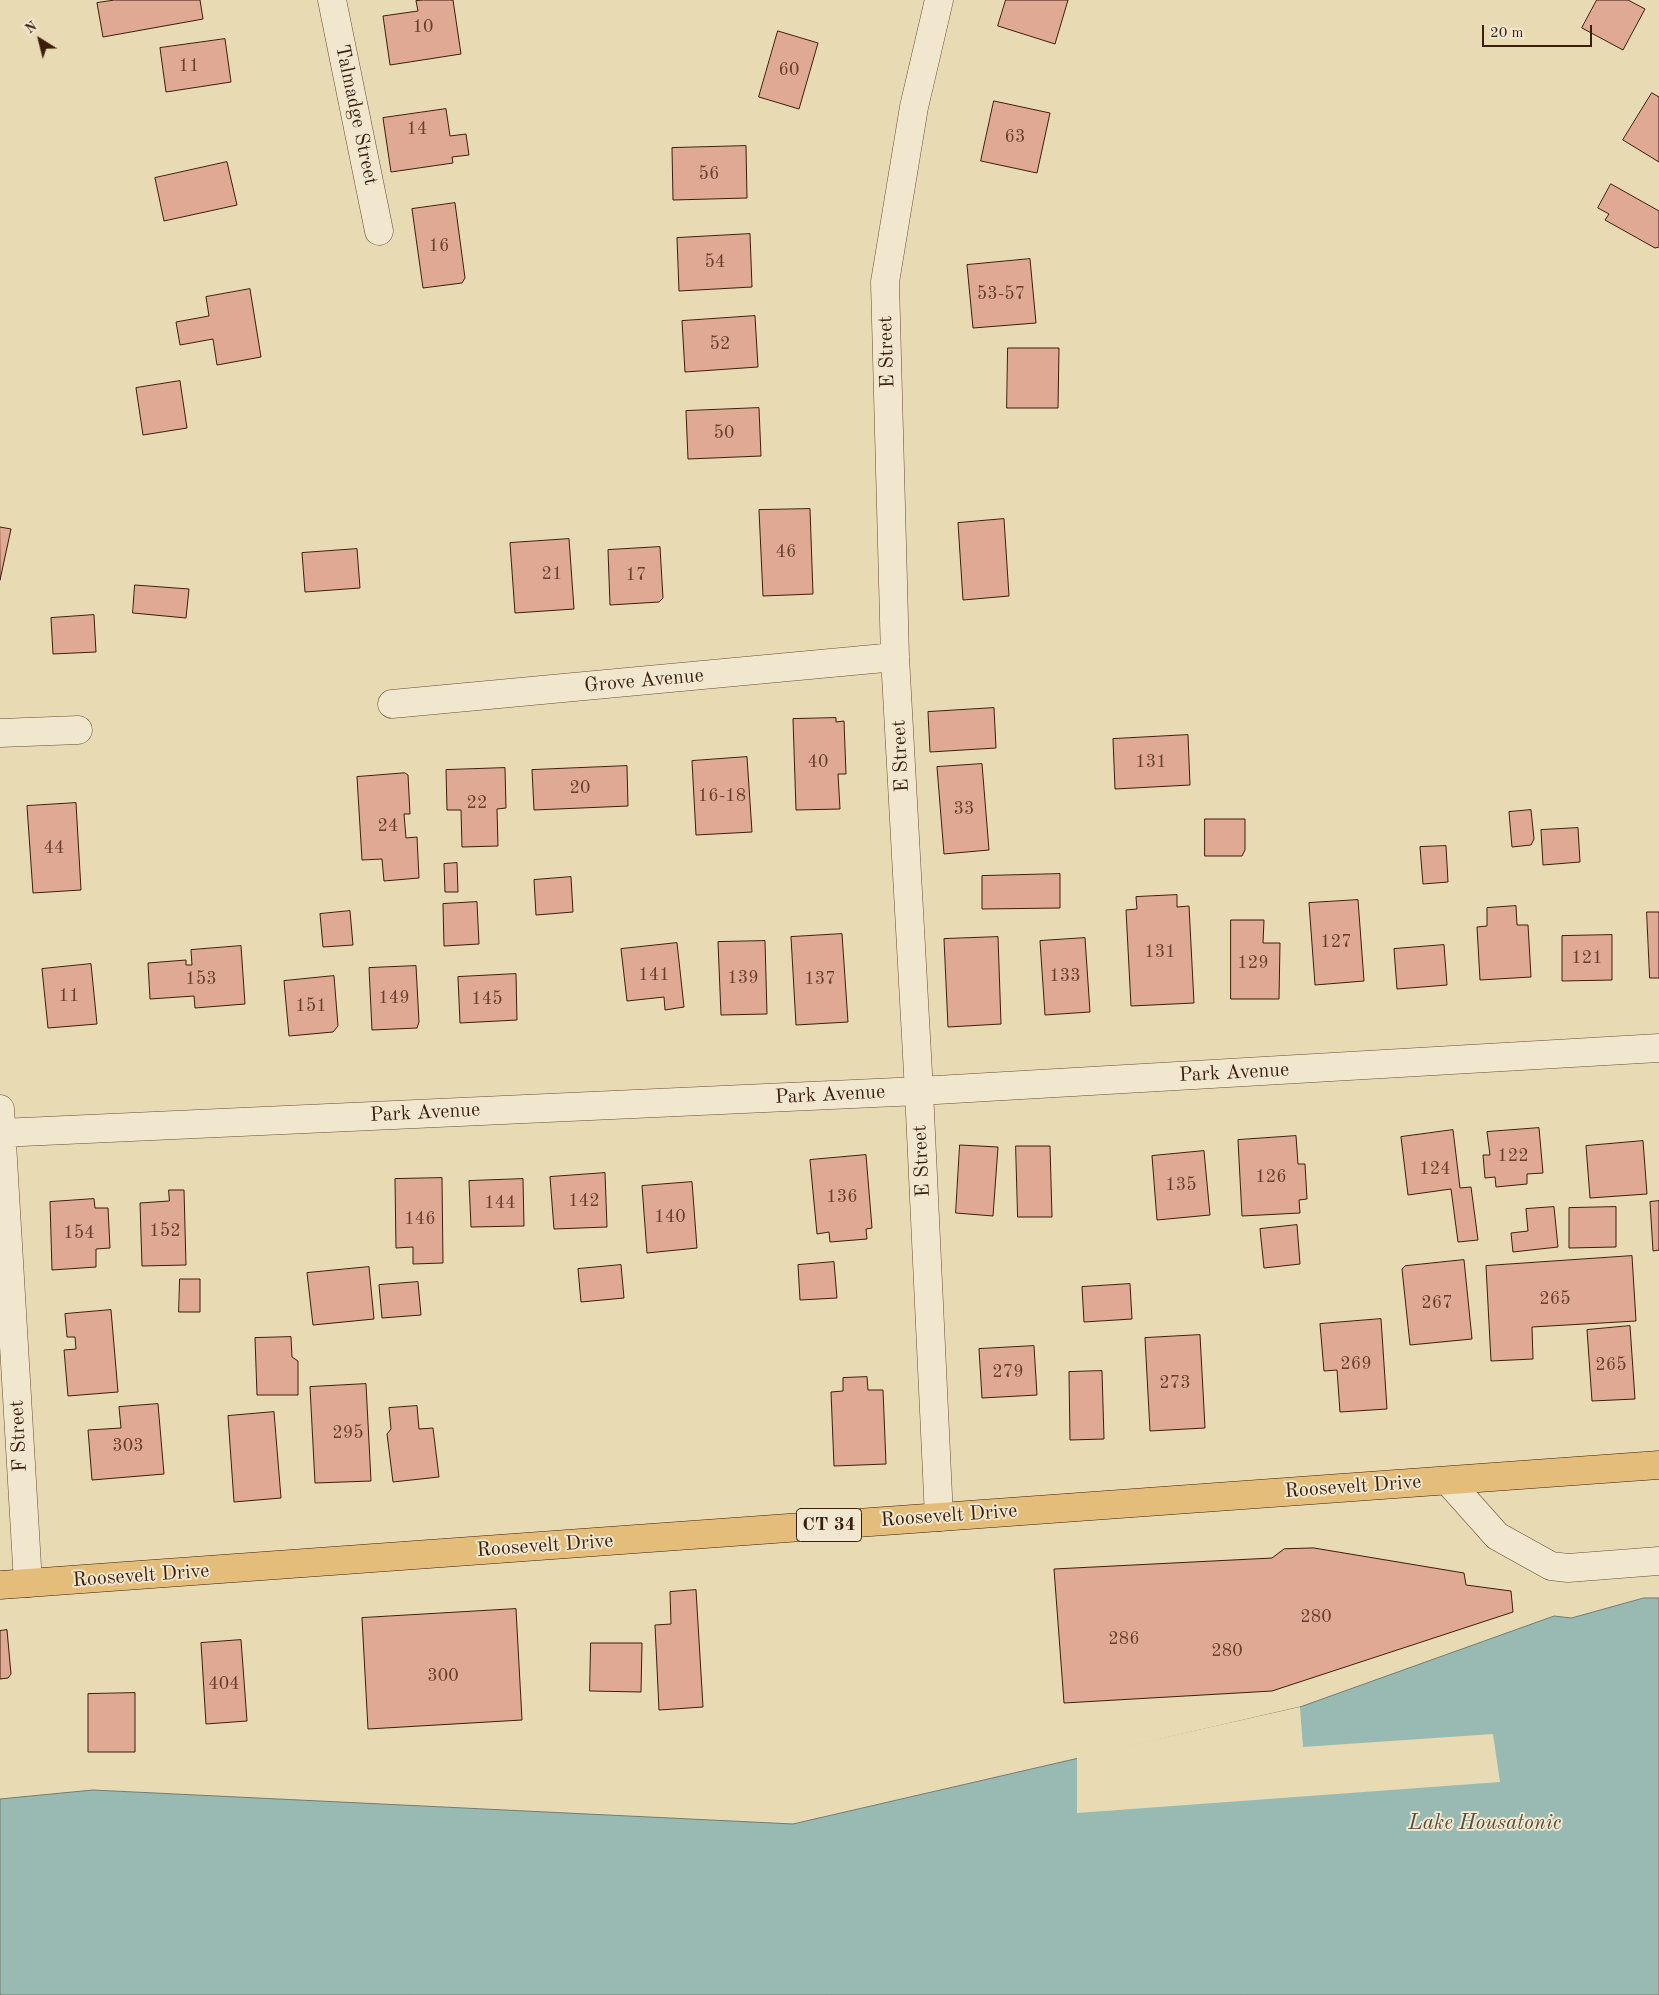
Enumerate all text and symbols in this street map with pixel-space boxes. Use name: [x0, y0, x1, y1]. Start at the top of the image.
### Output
north arrow: [15, 15, 65, 65]
scale bar: [1484, 15, 1594, 47]
house number: 10: [413, 16, 433, 38]
text: N: [23, 19, 40, 37]
text: 20 m: [1490, 26, 1524, 41]
street label: Talmadge Street: [329, 42, 383, 188]
house number: 11: [179, 55, 199, 77]
house number: 60: [779, 59, 799, 81]
house number: 14: [407, 118, 427, 140]
house number: 63: [1005, 126, 1025, 148]
house number: 56: [699, 163, 719, 185]
house number: 16: [429, 235, 449, 257]
house number: 54: [705, 251, 725, 273]
house number: 53-57: [977, 283, 1025, 305]
street label: E Street: [874, 315, 900, 389]
house number: 52: [710, 333, 730, 355]
house number: 50: [714, 422, 734, 444]
house number: 46: [776, 541, 796, 563]
house number: 21: [542, 563, 562, 585]
house number: 17: [626, 564, 646, 586]
street label: Grove Avenue: [583, 664, 705, 698]
street label: E Street: [887, 719, 915, 793]
house number: 40: [808, 751, 828, 773]
house number: 131: [1135, 751, 1167, 773]
house number: 20: [570, 777, 590, 799]
house number: 16-18: [698, 785, 746, 807]
house number: 22: [467, 792, 487, 814]
house number: 33: [954, 798, 974, 820]
house number: 24: [378, 815, 398, 837]
house number: 44: [44, 837, 64, 859]
house number: 127: [1320, 931, 1352, 953]
house number: 131: [1144, 941, 1176, 963]
house number: 121: [1571, 947, 1603, 969]
house number: 129: [1237, 952, 1269, 974]
house number: 141: [638, 964, 670, 986]
house number: 133: [1049, 965, 1081, 987]
house number: 139: [727, 967, 759, 989]
house number: 153: [185, 968, 217, 990]
house number: 137: [804, 968, 836, 990]
house number: 11: [59, 985, 79, 1007]
house number: 149: [378, 987, 410, 1009]
house number: 145: [471, 988, 503, 1010]
house number: 151: [295, 995, 327, 1017]
street label: Park Avenue: [1178, 1058, 1290, 1088]
street label: Park Avenue: [774, 1080, 886, 1110]
street label: Park Avenue: [369, 1098, 481, 1128]
street label: E Street: [908, 1124, 936, 1198]
house number: 122: [1497, 1145, 1529, 1167]
house number: 124: [1419, 1158, 1451, 1180]
house number: 126: [1255, 1166, 1287, 1188]
house number: 135: [1165, 1174, 1197, 1196]
house number: 136: [826, 1186, 858, 1208]
house number: 142: [568, 1190, 600, 1212]
house number: 144: [484, 1192, 516, 1214]
house number: 140: [654, 1206, 686, 1228]
house number: 146: [404, 1208, 436, 1230]
house number: 152: [149, 1220, 181, 1242]
house number: 154: [63, 1222, 95, 1244]
house number: 265: [1539, 1288, 1571, 1310]
house number: 267: [1421, 1292, 1453, 1314]
house number: 269: [1340, 1353, 1372, 1375]
house number: 265: [1595, 1354, 1627, 1376]
house number: 279: [992, 1361, 1024, 1383]
house number: 273: [1159, 1372, 1191, 1394]
street label: F Street: [5, 1399, 33, 1473]
house number: 295: [332, 1422, 364, 1444]
house number: 303: [112, 1435, 144, 1457]
street label: Roosevelt Drive: [1284, 1470, 1422, 1504]
street label: Roosevelt Drive: [880, 1499, 1018, 1533]
road number: CT 34: [796, 1508, 862, 1542]
street label: Roosevelt Drive: [476, 1529, 614, 1563]
street label: Roosevelt Drive: [72, 1559, 210, 1593]
house number: 280: [1300, 1606, 1332, 1628]
house number: 286: [1108, 1628, 1140, 1650]
house number: 280: [1211, 1640, 1243, 1662]
house number: 300: [427, 1665, 459, 1687]
house number: 404: [208, 1673, 240, 1695]
water label: Lake Housatonic: [1408, 1810, 1562, 1836]

